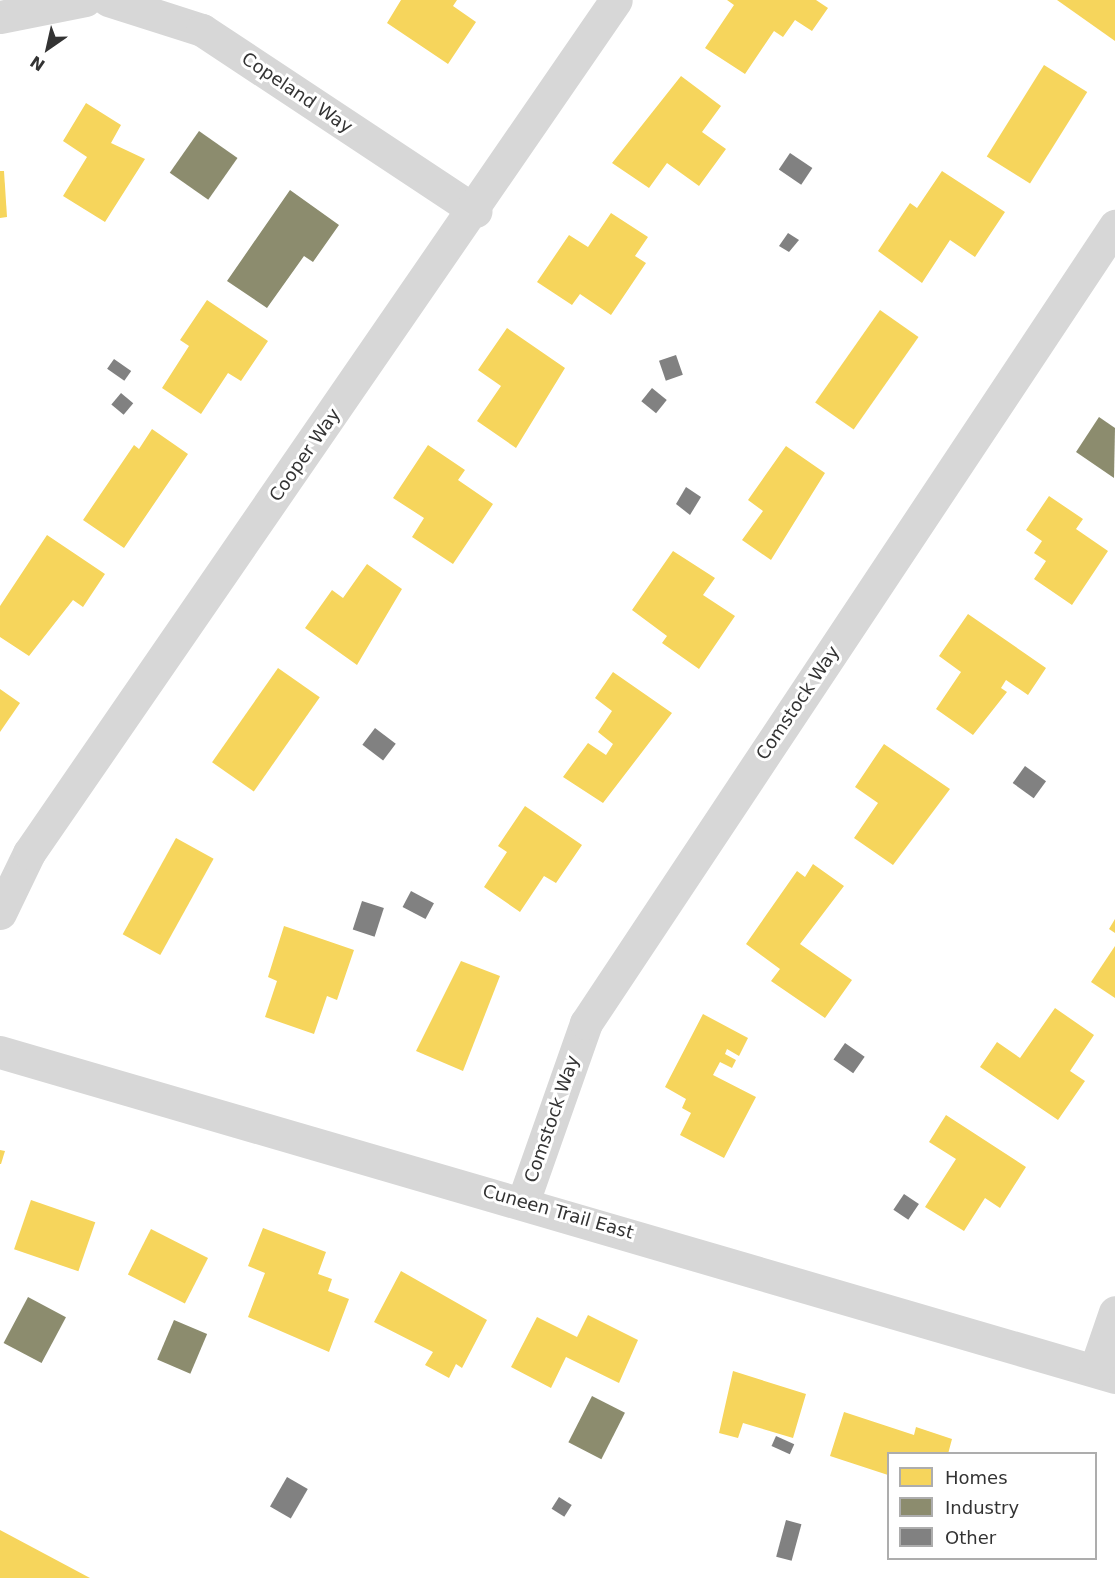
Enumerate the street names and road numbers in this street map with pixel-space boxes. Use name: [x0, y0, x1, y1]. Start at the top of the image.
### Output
street label: Copeland Way: [237, 48, 357, 138]
street label: Cooper Way: [265, 404, 345, 506]
street label: Comstock Way: [752, 642, 844, 764]
street label: Comstock Way: [520, 1053, 584, 1185]
street label: Cuneen Trail East: [480, 1180, 636, 1244]

